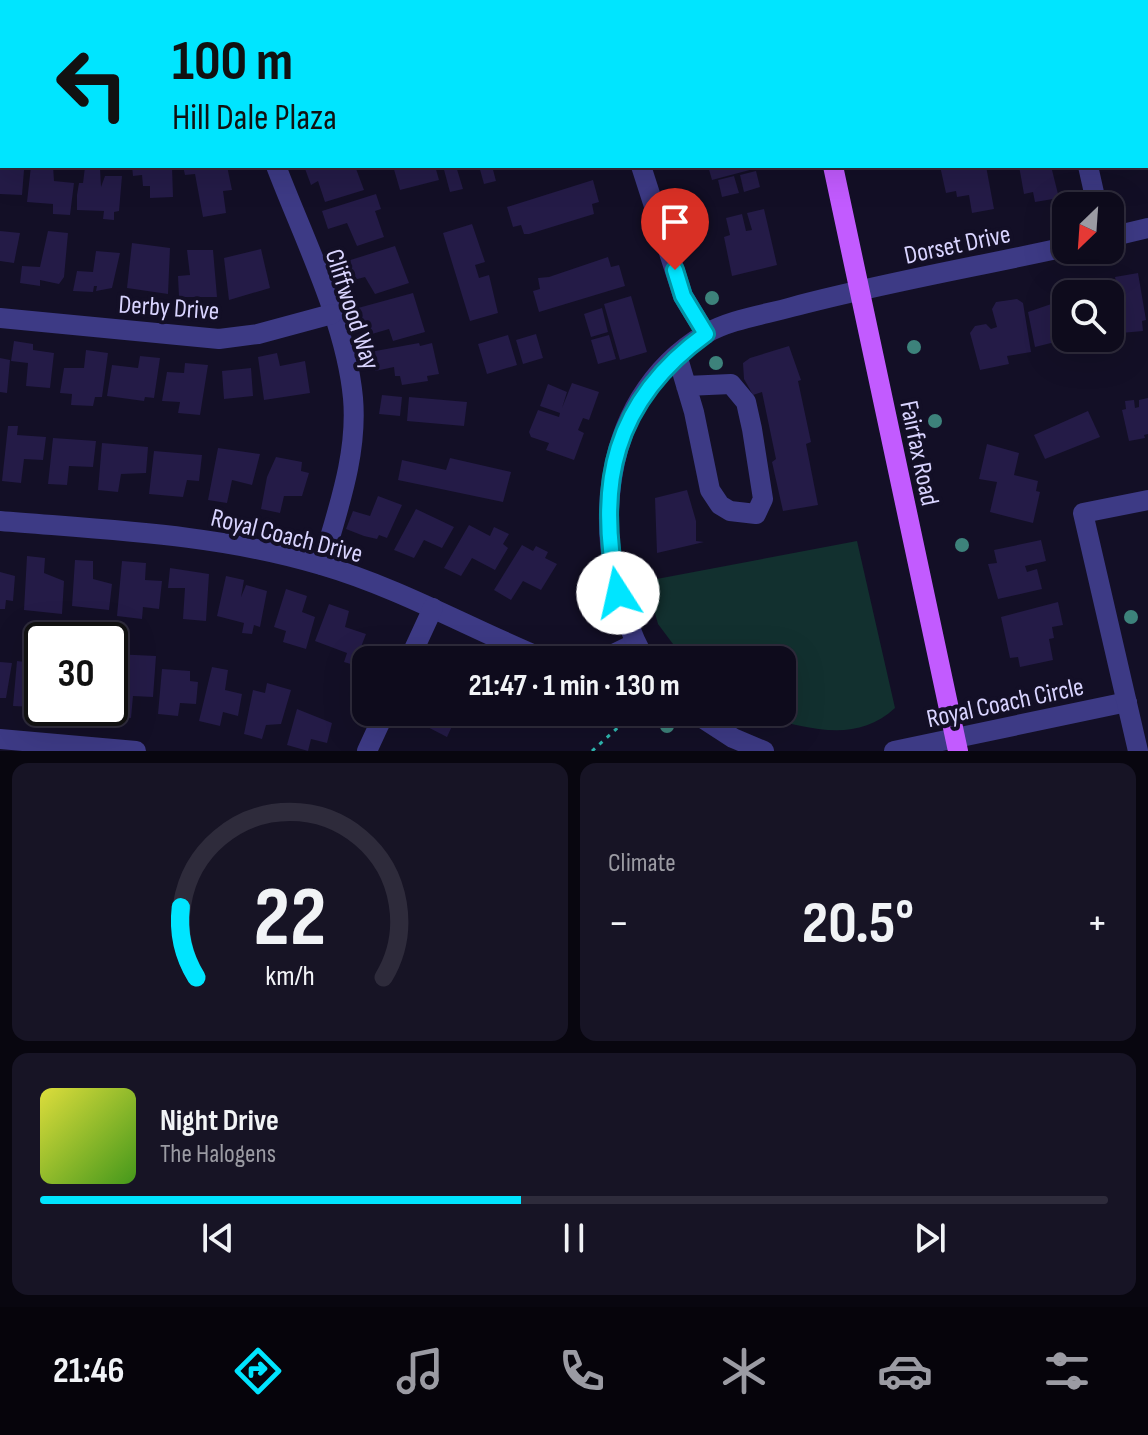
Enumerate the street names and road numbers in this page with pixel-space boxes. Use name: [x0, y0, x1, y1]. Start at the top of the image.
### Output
street label: Dorset Drive: [901, 219, 1013, 272]
street label: Cliffwood Way: [318, 245, 386, 374]
street label: Derby Drive: [118, 290, 220, 327]
street label: Fairfax Road: [892, 398, 945, 509]
street label: Royal Coach Drive: [208, 503, 366, 570]
street label: Royal Coach Circle: [924, 672, 1087, 735]

